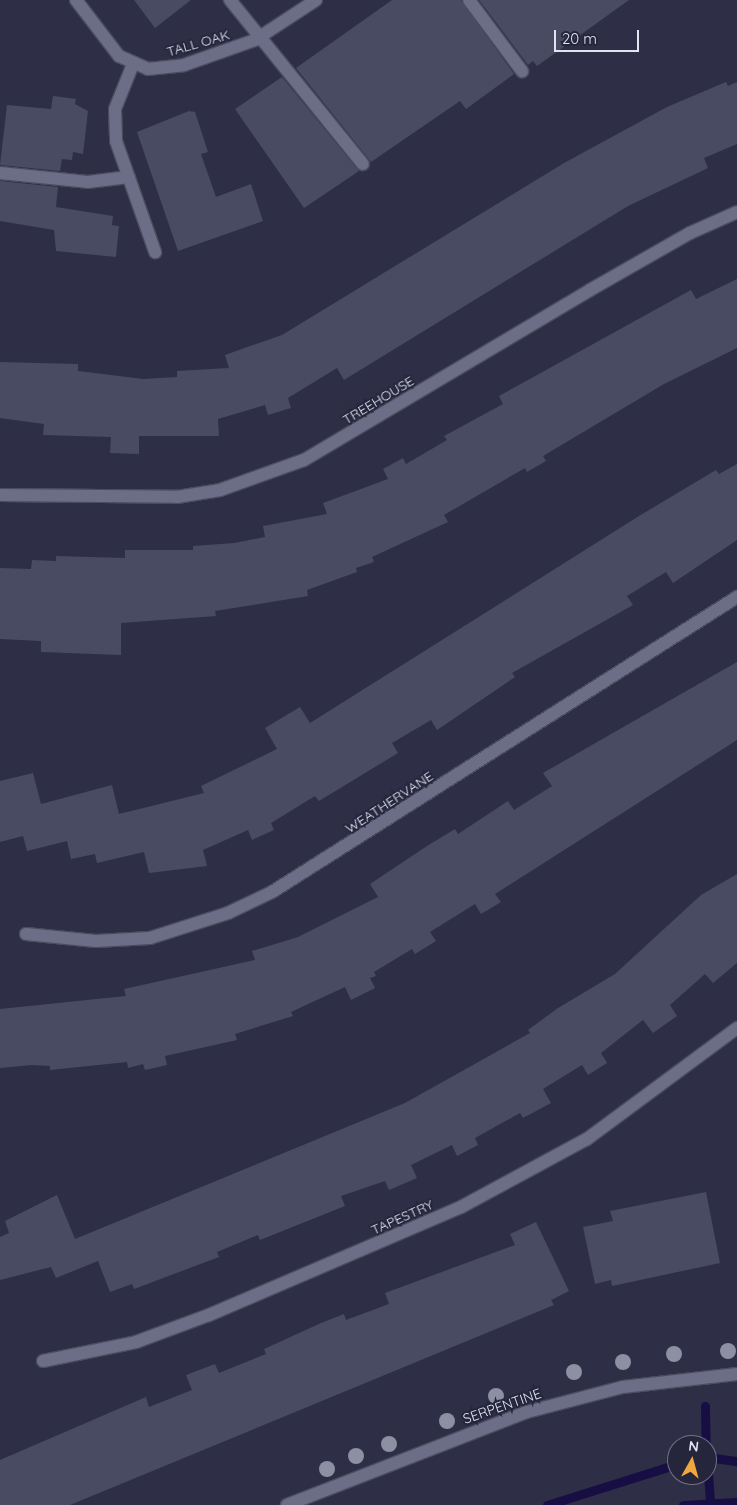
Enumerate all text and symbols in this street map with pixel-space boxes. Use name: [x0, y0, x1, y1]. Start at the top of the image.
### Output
scale bar: [557, 20, 642, 52]
street label: TALL OAK: [165, 26, 231, 60]
text: 20 m: [562, 29, 597, 48]
street label: TREEHOUSE: [339, 372, 417, 428]
street label: WEATHERVANE: [342, 767, 436, 837]
street label: TAPESTRY: [368, 1196, 436, 1238]
street label: SERPENTINE: [461, 1385, 543, 1427]
north arrow: [667, 1435, 717, 1485]
text: N: [687, 1437, 700, 1456]

